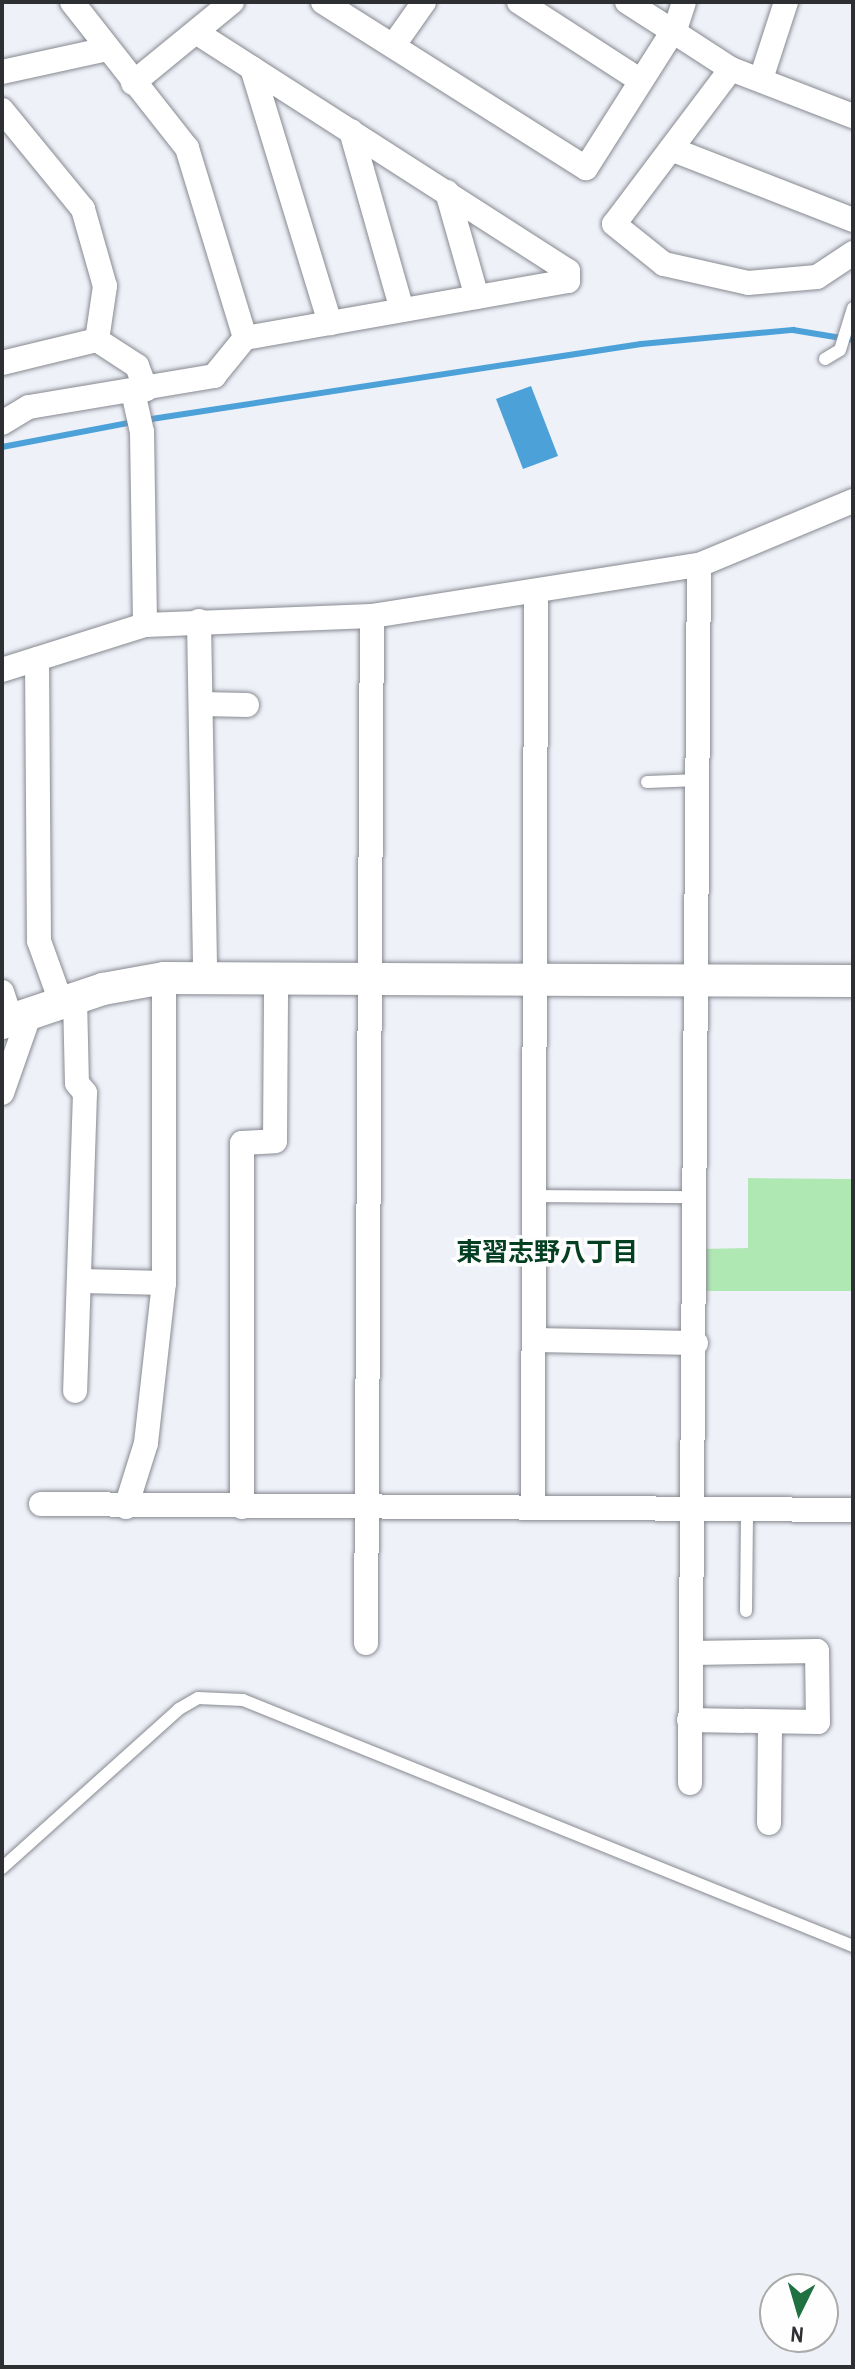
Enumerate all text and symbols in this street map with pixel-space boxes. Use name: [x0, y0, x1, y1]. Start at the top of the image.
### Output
district label: 東習志野八丁目: [456, 1236, 638, 1268]
north arrow: [759, 2273, 839, 2353]
text: N: [789, 2319, 805, 2350]

